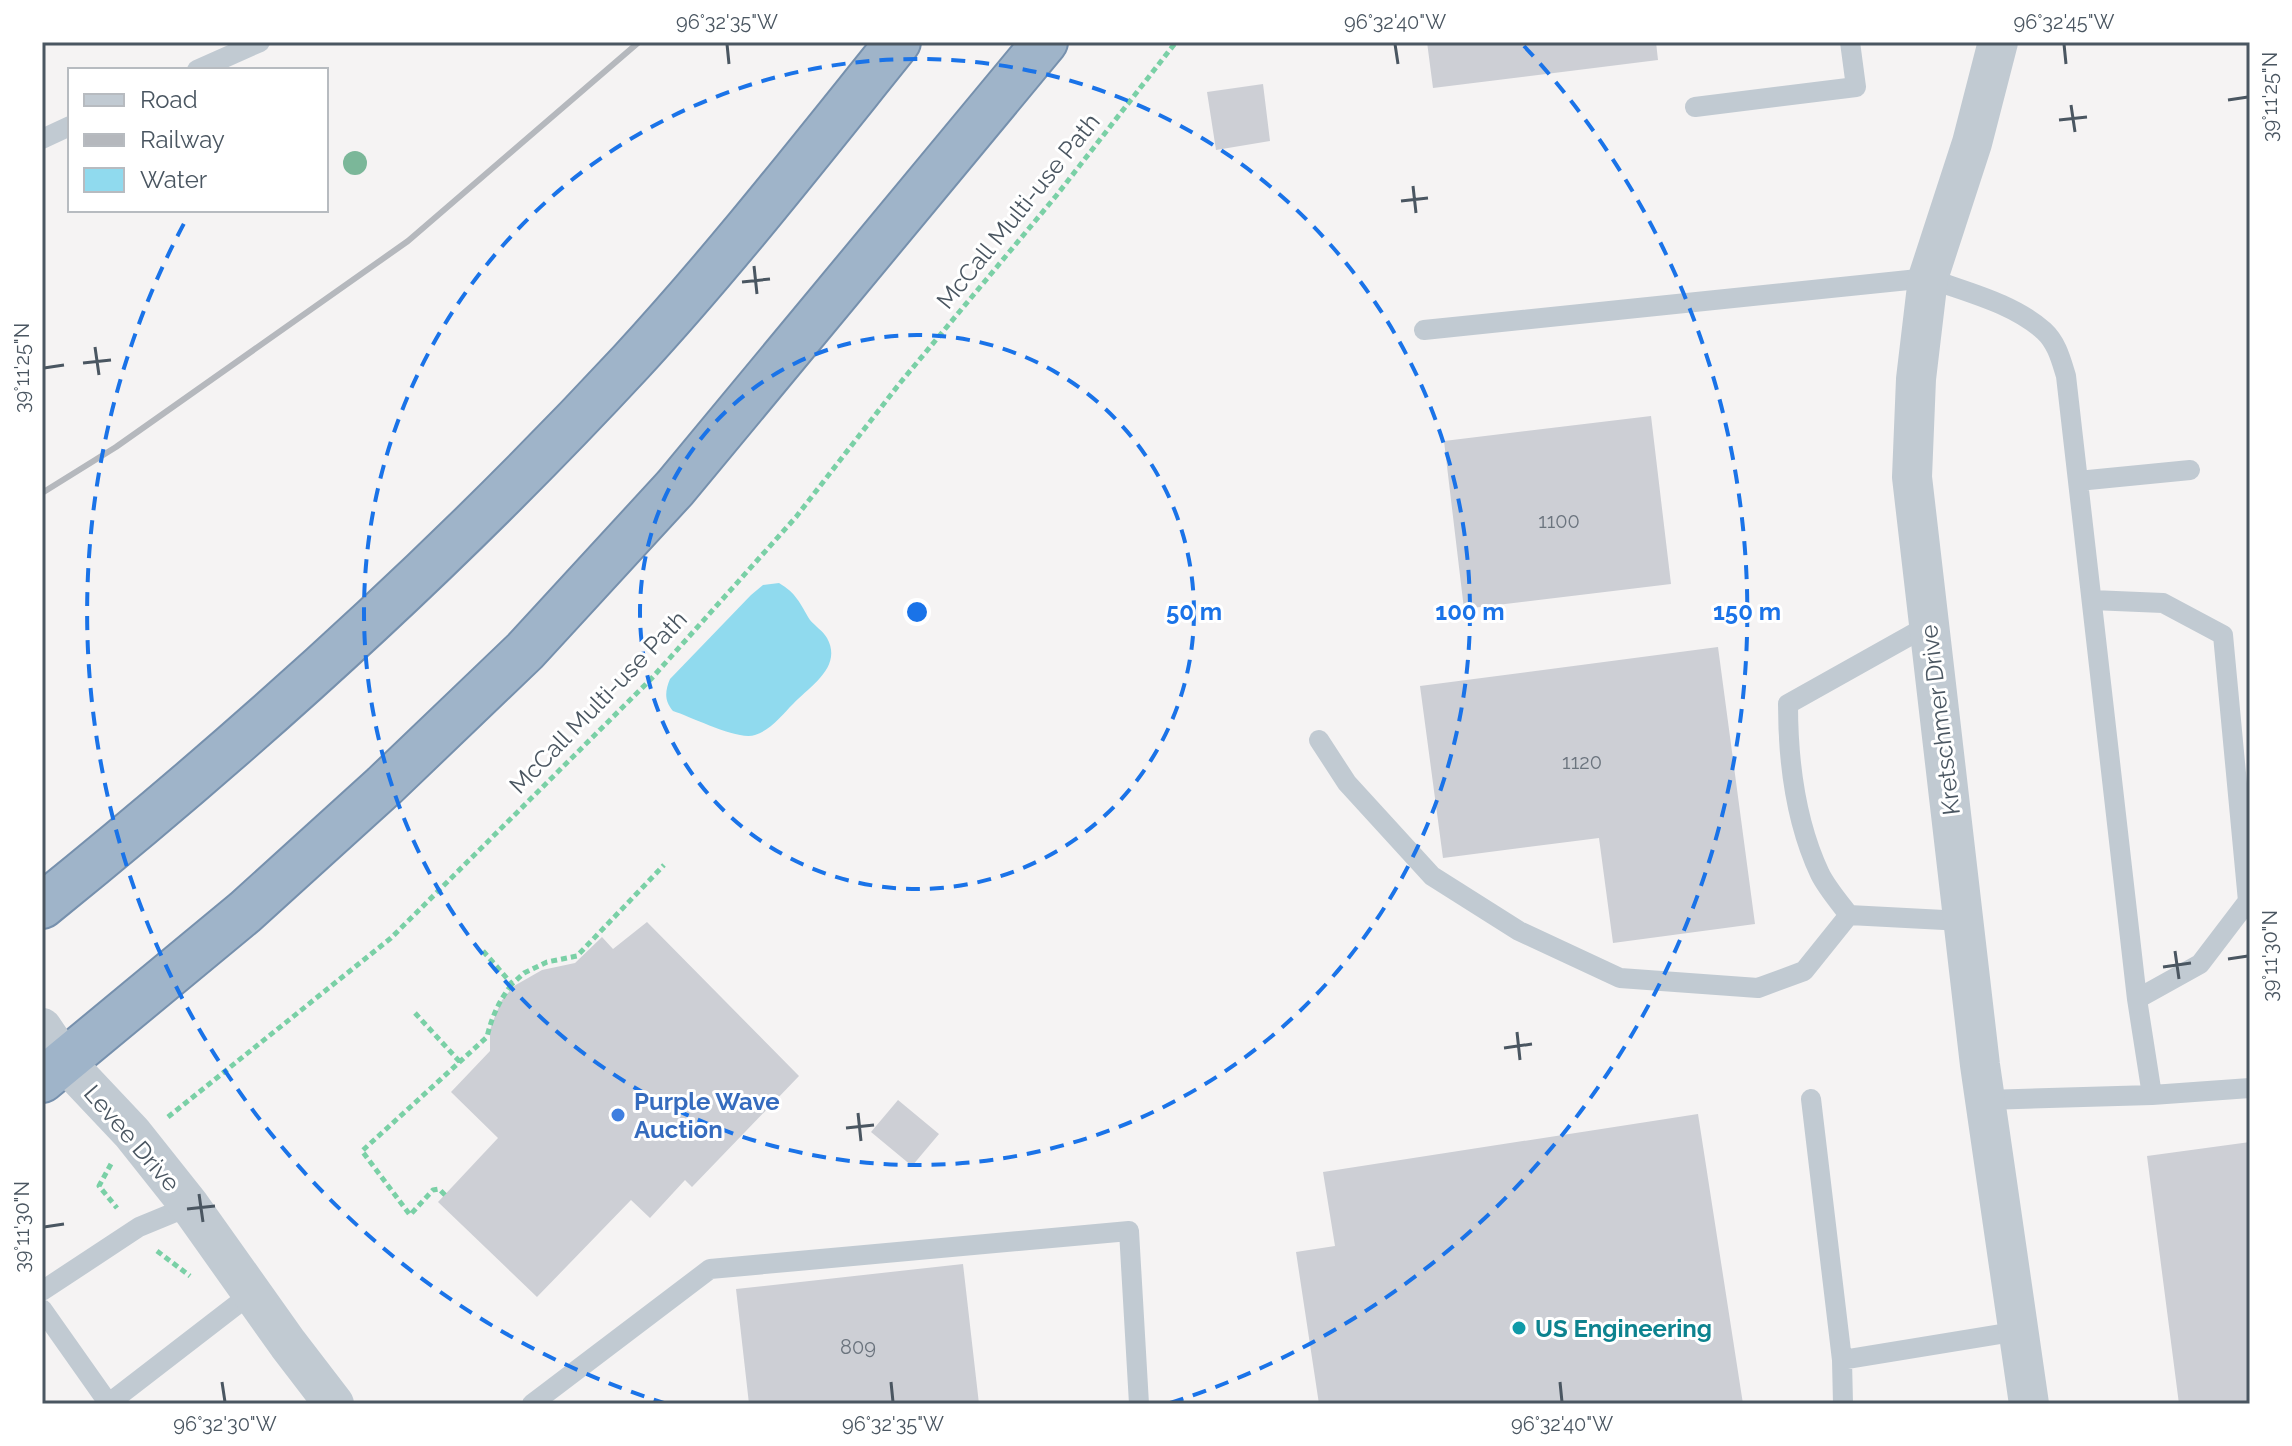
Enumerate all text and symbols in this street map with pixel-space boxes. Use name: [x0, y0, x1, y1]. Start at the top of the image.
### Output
text: 96°32'35"W: [676, 10, 778, 34]
text: 96°32'40"W: [1344, 10, 1446, 34]
text: 96°32'45"W: [2014, 10, 2114, 34]
text: 39°11'25"N: [2258, 52, 2282, 142]
legend: [68, 68, 328, 212]
text: Road: [140, 85, 198, 114]
street label: McCall Multi-use Path: [930, 107, 1106, 315]
text: Railway: [140, 125, 225, 154]
text: Water: [140, 165, 208, 194]
text: 39°11'25"N: [10, 323, 34, 413]
house number: 1100: [1538, 509, 1580, 533]
text: 50 m: [1166, 597, 1222, 626]
text: 100 m: [1435, 597, 1505, 626]
text: 150 m: [1713, 597, 1781, 626]
centre of rings: [903, 598, 931, 626]
street label: McCall Multi-use Path: [503, 605, 693, 799]
street label: Kretschmer Drive: [1914, 623, 1966, 817]
house number: 1120: [1562, 750, 1602, 774]
text: 39°11'30"N: [2258, 910, 2282, 1002]
street label: Levee Drive: [78, 1079, 186, 1197]
place label: Purple Wave Auction: [634, 1087, 780, 1144]
marker: Purple Wave Auction: [609, 1106, 627, 1124]
text: 39°11'30"N: [10, 1181, 34, 1273]
place label: US Engineering: [1535, 1314, 1712, 1343]
marker: US Engineering: [1510, 1319, 1528, 1337]
house number: 809: [840, 1335, 876, 1359]
text: 96°32'30"W: [173, 1412, 277, 1436]
text: 96°32'35"W: [842, 1412, 944, 1436]
text: 96°32'40"W: [1511, 1412, 1613, 1436]

